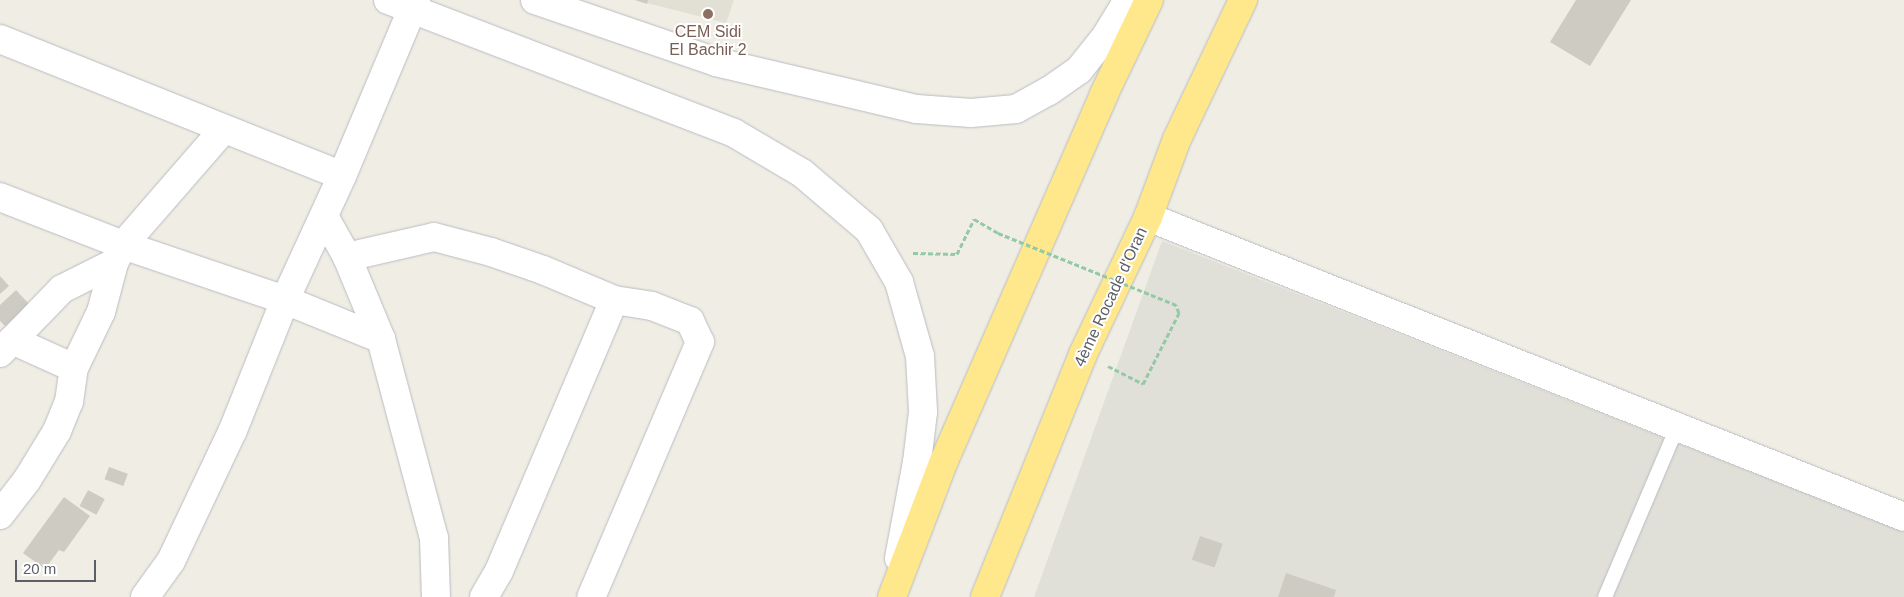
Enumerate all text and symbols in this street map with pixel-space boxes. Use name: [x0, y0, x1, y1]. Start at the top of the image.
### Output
marker: CEM Sidi El Bachir 2: [702, 8, 714, 20]
place label: CEM Sidi El Bachir 2: [669, 22, 747, 60]
street label: 4ème Rocade d'Oran: [1070, 224, 1152, 370]
scale bar: [18, 550, 99, 582]
text: 20 m: [23, 560, 56, 577]

